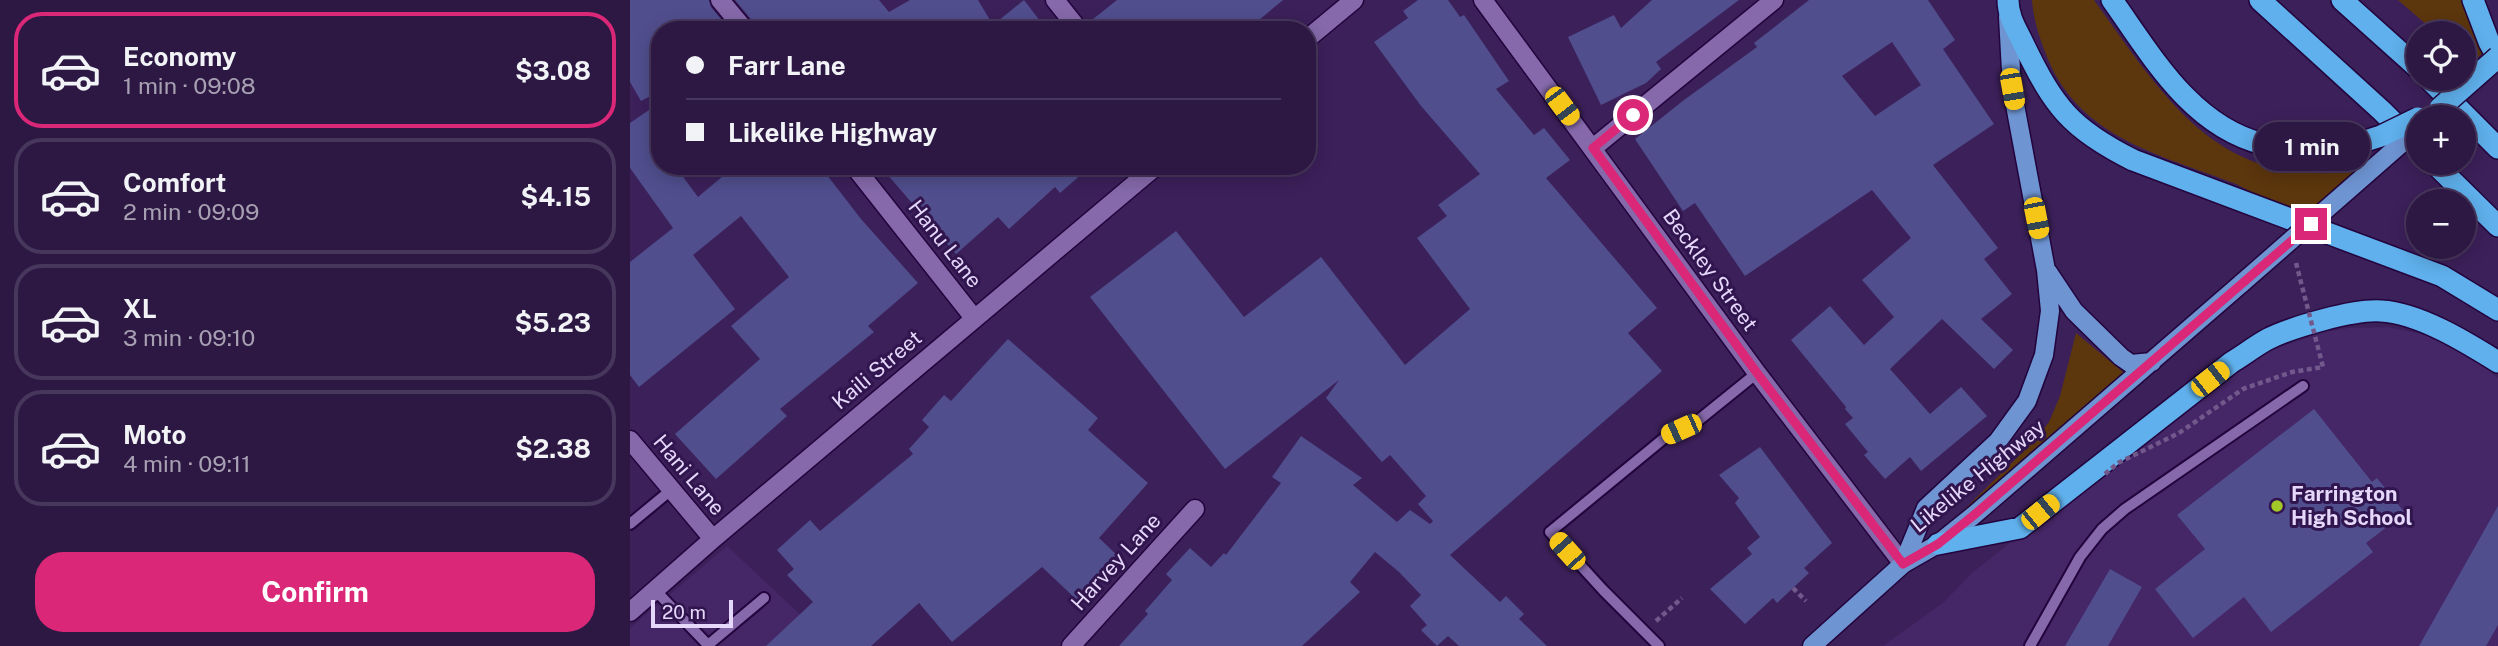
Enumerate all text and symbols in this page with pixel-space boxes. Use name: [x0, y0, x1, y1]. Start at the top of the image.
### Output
map controls: [2406, 21, 2476, 259]
button: locate: [2406, 21, 2476, 91]
icon: car: [39, 39, 102, 102]
text: Economy: [123, 41, 236, 72]
text: Farr Lane: [728, 50, 846, 81]
text: $3.08: [515, 55, 591, 86]
car: [1999, 66, 2026, 112]
text: 1 min · 09:08: [123, 72, 256, 99]
car: [1541, 83, 1584, 129]
route start: [1617, 99, 1649, 131]
button: +: [2406, 105, 2476, 175]
text: Likelike Highway: [728, 117, 937, 148]
callout: 1 min: [2253, 122, 2369, 172]
text: 1 min: [2284, 133, 2340, 160]
icon: car: [39, 165, 102, 228]
text: Comfort: [123, 167, 226, 198]
text: $4.15: [521, 181, 591, 212]
button: −: [2406, 189, 2476, 259]
street label: Hanu Lane: [903, 195, 987, 293]
car: [2022, 195, 2051, 241]
text: 2 min · 09:09: [123, 198, 259, 225]
street label: Beckley Street: [1658, 204, 1763, 335]
route end: [2295, 208, 2327, 240]
icon: car: [39, 291, 102, 354]
text: XL: [123, 293, 157, 324]
text: $5.23: [514, 307, 591, 338]
text: 3 min · 09:10: [123, 324, 255, 351]
street label: Kaili Street: [827, 325, 926, 414]
car: [2187, 358, 2234, 400]
car: [1658, 411, 1705, 447]
street label: Likelike Highway: [1906, 414, 2050, 537]
icon: car: [39, 417, 102, 480]
text: Moto: [123, 419, 186, 450]
street label: Hani Lane: [648, 429, 730, 520]
text: $2.38: [515, 433, 591, 464]
text: 4 min · 09:11: [123, 450, 251, 477]
place label: Farrington High School: [2291, 481, 2413, 530]
car: [2018, 491, 2063, 533]
marker: Farrington High School: [2269, 498, 2285, 514]
street label: Harvey Lane: [1066, 508, 1166, 615]
car: [1546, 528, 1589, 574]
button: Confirm: [35, 552, 595, 632]
scale bar: [651, 597, 733, 629]
text: 20 m: [662, 601, 706, 623]

